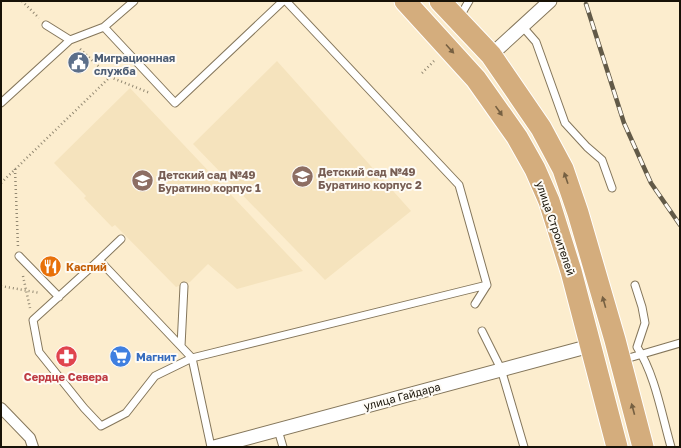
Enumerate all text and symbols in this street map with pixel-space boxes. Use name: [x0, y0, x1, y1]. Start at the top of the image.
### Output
one-way arrow: [446, 44, 455, 55]
public building icon: Миграционная служба: [66, 50, 92, 76]
place label: Миграционная служба: [94, 51, 175, 77]
one-way arrow: [495, 105, 503, 116]
school or university icon: Детский сад №49 Буратино корпус 2: [290, 164, 316, 190]
place label: Детский сад №49 Буратино корпус 2: [318, 165, 422, 191]
school or university icon: Детский сад №49 Буратино корпус 1: [130, 167, 156, 193]
place label: Детский сад №49 Буратино корпус 1: [158, 168, 261, 194]
one-way arrow: [563, 172, 569, 184]
street label: улица Строителей: [534, 179, 578, 277]
restaurant icon: Каспий: [38, 253, 64, 279]
place label: Каспий: [66, 260, 107, 273]
one-way arrow: [601, 296, 607, 308]
pharmacy icon: Сердце Севера: [53, 343, 79, 369]
supermarket icon: Магнит: [108, 343, 134, 369]
place label: Магнит: [136, 350, 177, 363]
place label: Сердце Севера: [24, 370, 108, 383]
street label: улица Гайдара: [362, 380, 442, 412]
one-way arrow: [630, 403, 636, 415]

